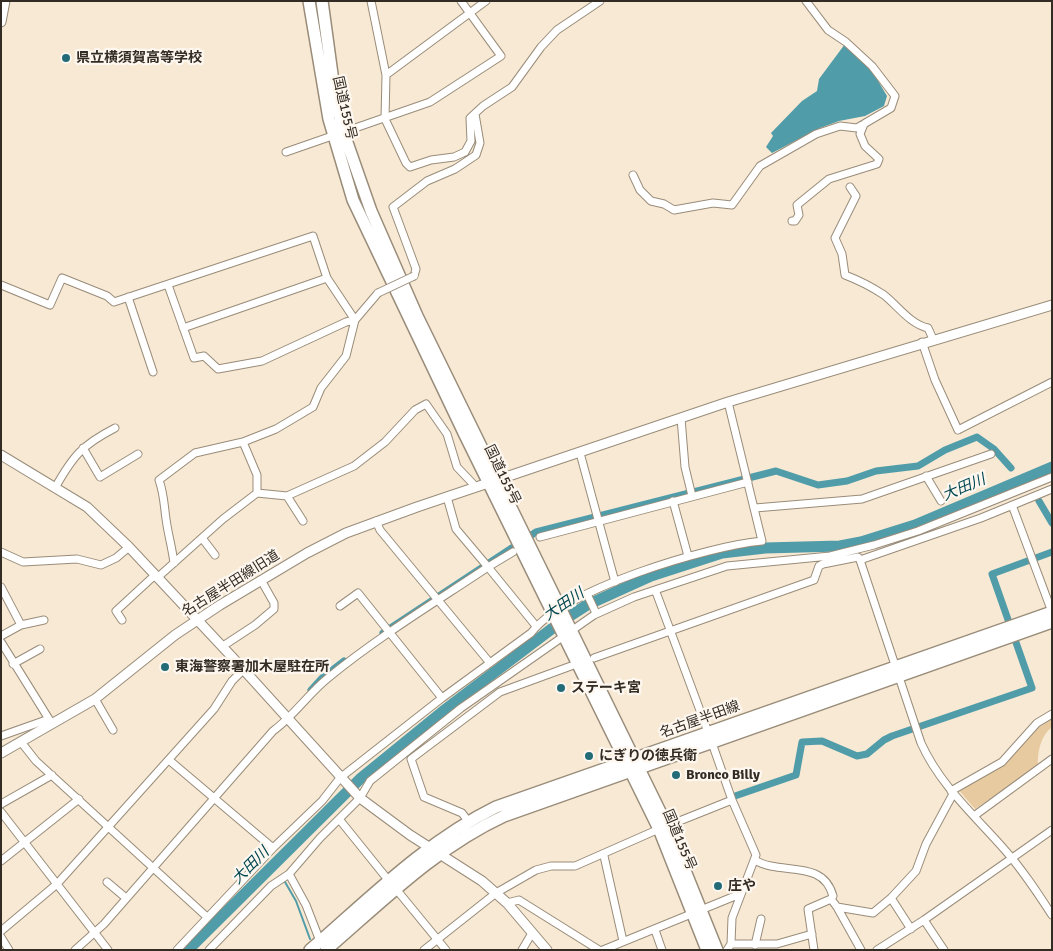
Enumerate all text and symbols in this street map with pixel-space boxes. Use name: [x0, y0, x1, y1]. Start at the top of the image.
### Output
place label: 県立横須賀高等学校: [76, 50, 202, 66]
marker: 県立横須賀高等学校: [60, 52, 72, 64]
street label: 国道155号: [329, 75, 359, 141]
street label: 国道155号: [480, 442, 524, 508]
water label: 大田川: [940, 471, 988, 505]
street label: 名古屋半田線旧道: [179, 547, 283, 621]
water label: 大田川: [540, 585, 588, 625]
place label: 東海警察署加木屋駐在所: [175, 659, 329, 675]
marker: 東海警察署加木屋駐在所: [159, 661, 171, 673]
place label: ステーキ宮: [571, 680, 641, 696]
marker: ステーキ宮: [555, 682, 567, 694]
street label: 名古屋半田線: [658, 698, 742, 742]
place label: にぎりの徳兵衛: [599, 748, 697, 764]
marker: にぎりの徳兵衛: [583, 750, 595, 762]
place label: Bronco Billy: [686, 767, 760, 783]
marker: Bronco Billy: [670, 769, 682, 781]
street label: 国道155号: [659, 807, 699, 873]
water label: 大田川: [229, 844, 273, 888]
place label: 庄や: [728, 878, 756, 894]
marker: 庄や: [712, 880, 724, 892]

